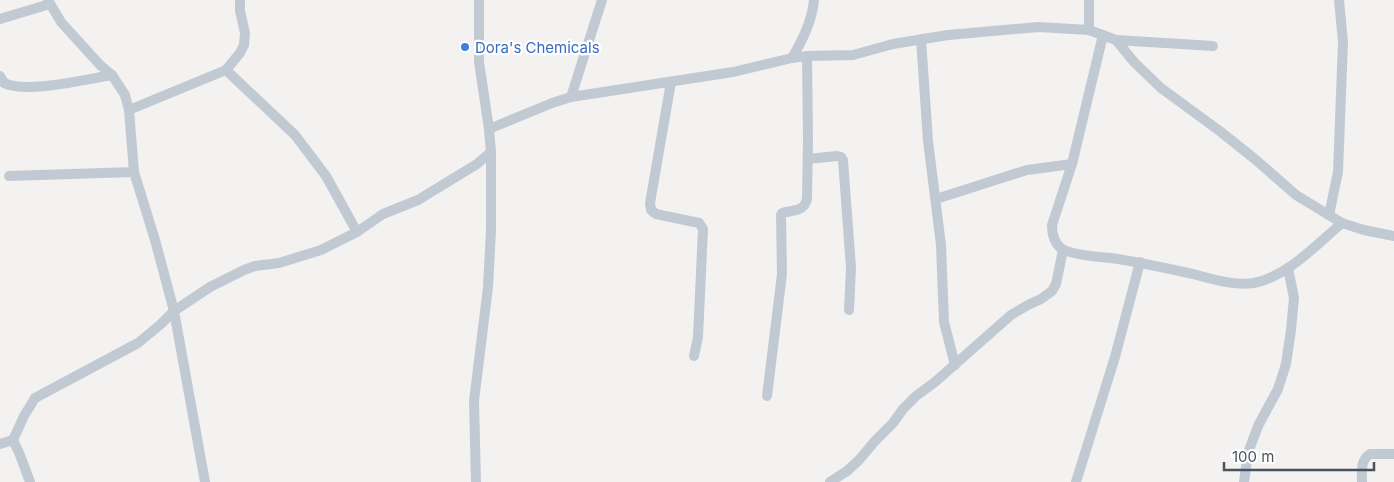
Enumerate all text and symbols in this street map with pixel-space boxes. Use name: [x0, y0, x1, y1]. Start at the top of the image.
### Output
place label: Dora's Chemicals: [475, 38, 600, 57]
marker: Dora's Chemicals: [459, 41, 471, 53]
scale bar: [1224, 440, 1374, 472]
text: 100 m: [1232, 447, 1274, 466]

